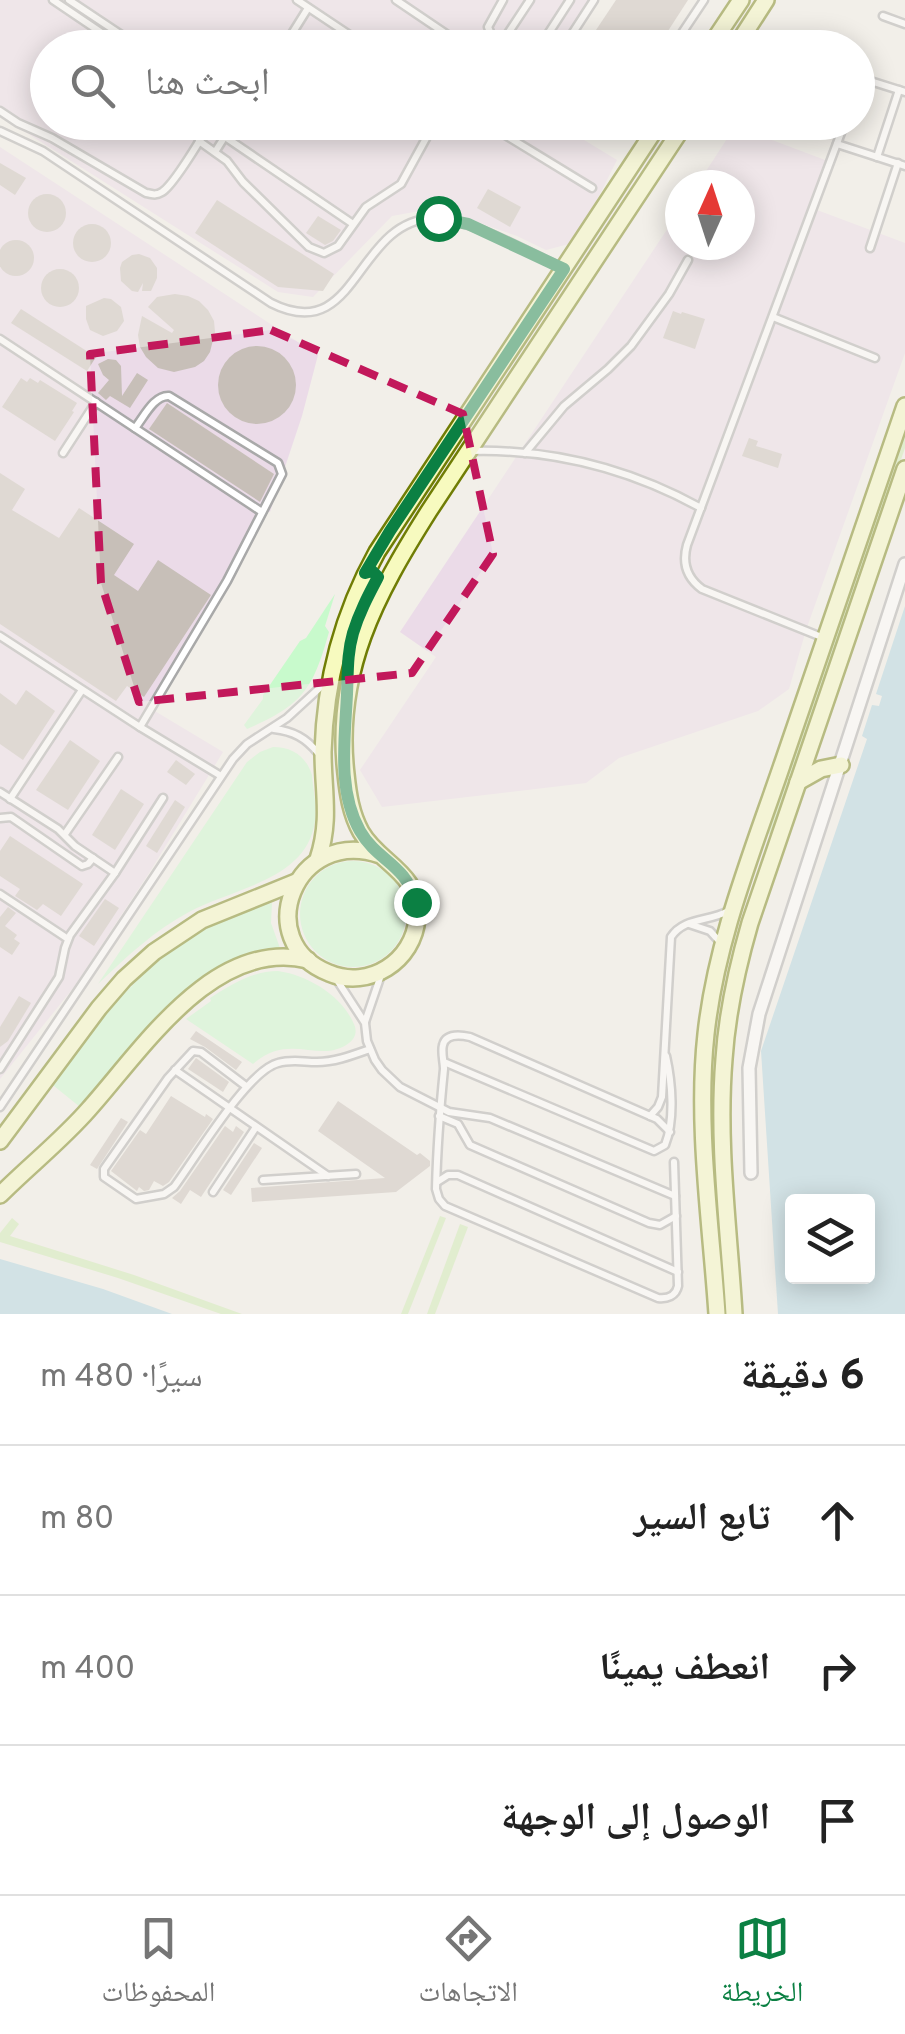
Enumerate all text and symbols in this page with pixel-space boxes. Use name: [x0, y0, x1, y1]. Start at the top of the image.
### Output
search box: [30, 30, 875, 140]
icon: search: [65, 58, 120, 113]
text: ابحث هنا: [145, 60, 270, 109]
north arrow: [665, 170, 755, 260]
route start: [416, 196, 462, 242]
route end: [394, 880, 440, 926]
map controls: [785, 1194, 875, 1284]
button: layers: [785, 1194, 875, 1284]
text: 6 دقيقة: [740, 1351, 865, 1404]
text: سيرًا · 480 m: [40, 1358, 202, 1398]
icon: ahead: [810, 1493, 865, 1548]
text: تابع السير: [634, 1495, 770, 1544]
text: 80 m: [40, 1500, 114, 1540]
icon: right: [810, 1643, 865, 1698]
text: انعطف يمينًا: [599, 1645, 770, 1694]
text: 400 m: [40, 1650, 135, 1690]
icon: arrive: [810, 1793, 865, 1848]
text: الوصول إلى الوجهة: [501, 1795, 770, 1844]
tab: المحفوظات: [102, 1911, 215, 2019]
tab: الاتجاهات: [419, 1911, 518, 2019]
tab: الخريطة: [721, 1911, 803, 2019]

